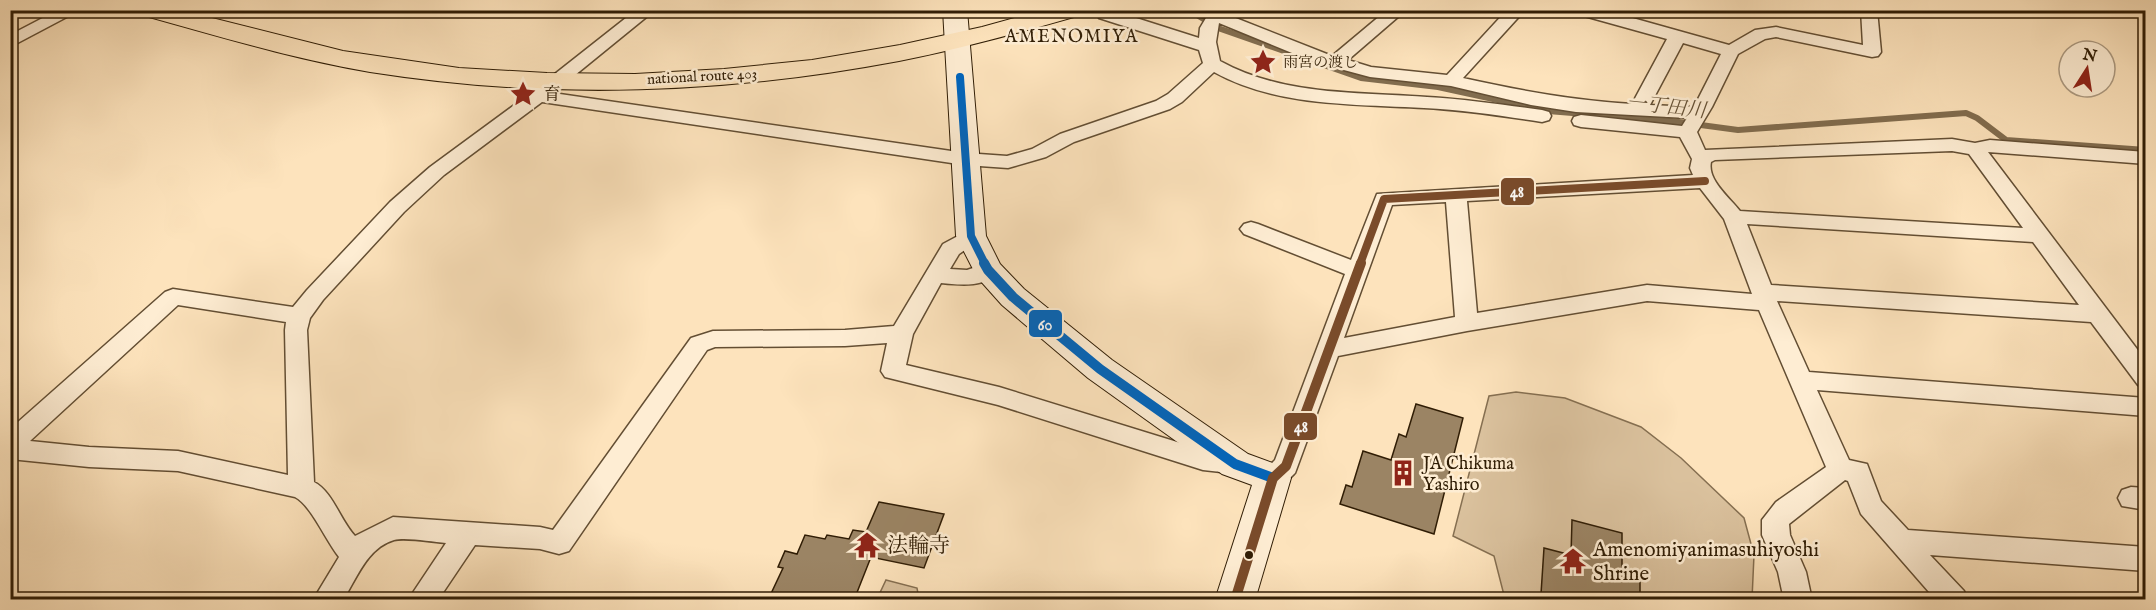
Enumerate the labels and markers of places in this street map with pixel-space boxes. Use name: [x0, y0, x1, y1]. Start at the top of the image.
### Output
place icon: 雨宮の渡し: [1248, 47, 1278, 77]
place label: 雨宮の渡し: [1283, 53, 1358, 72]
place icon: 育: [508, 79, 538, 109]
place label: 育: [543, 84, 561, 107]
place label: JA Chikuma Yashiro: [1421, 453, 1514, 497]
building icon: JA Chikuma Yashiro: [1388, 458, 1418, 488]
temple icon: 法輪寺: [852, 530, 882, 560]
place label: 法輪寺: [887, 533, 950, 560]
place label: Amenomiyanimasuhiyoshi Shrine: [1592, 537, 1819, 588]
temple icon: Amenomiyanimasuhiyoshi Shrine: [1558, 546, 1588, 576]
unlabelled marker: [1243, 549, 1255, 561]

